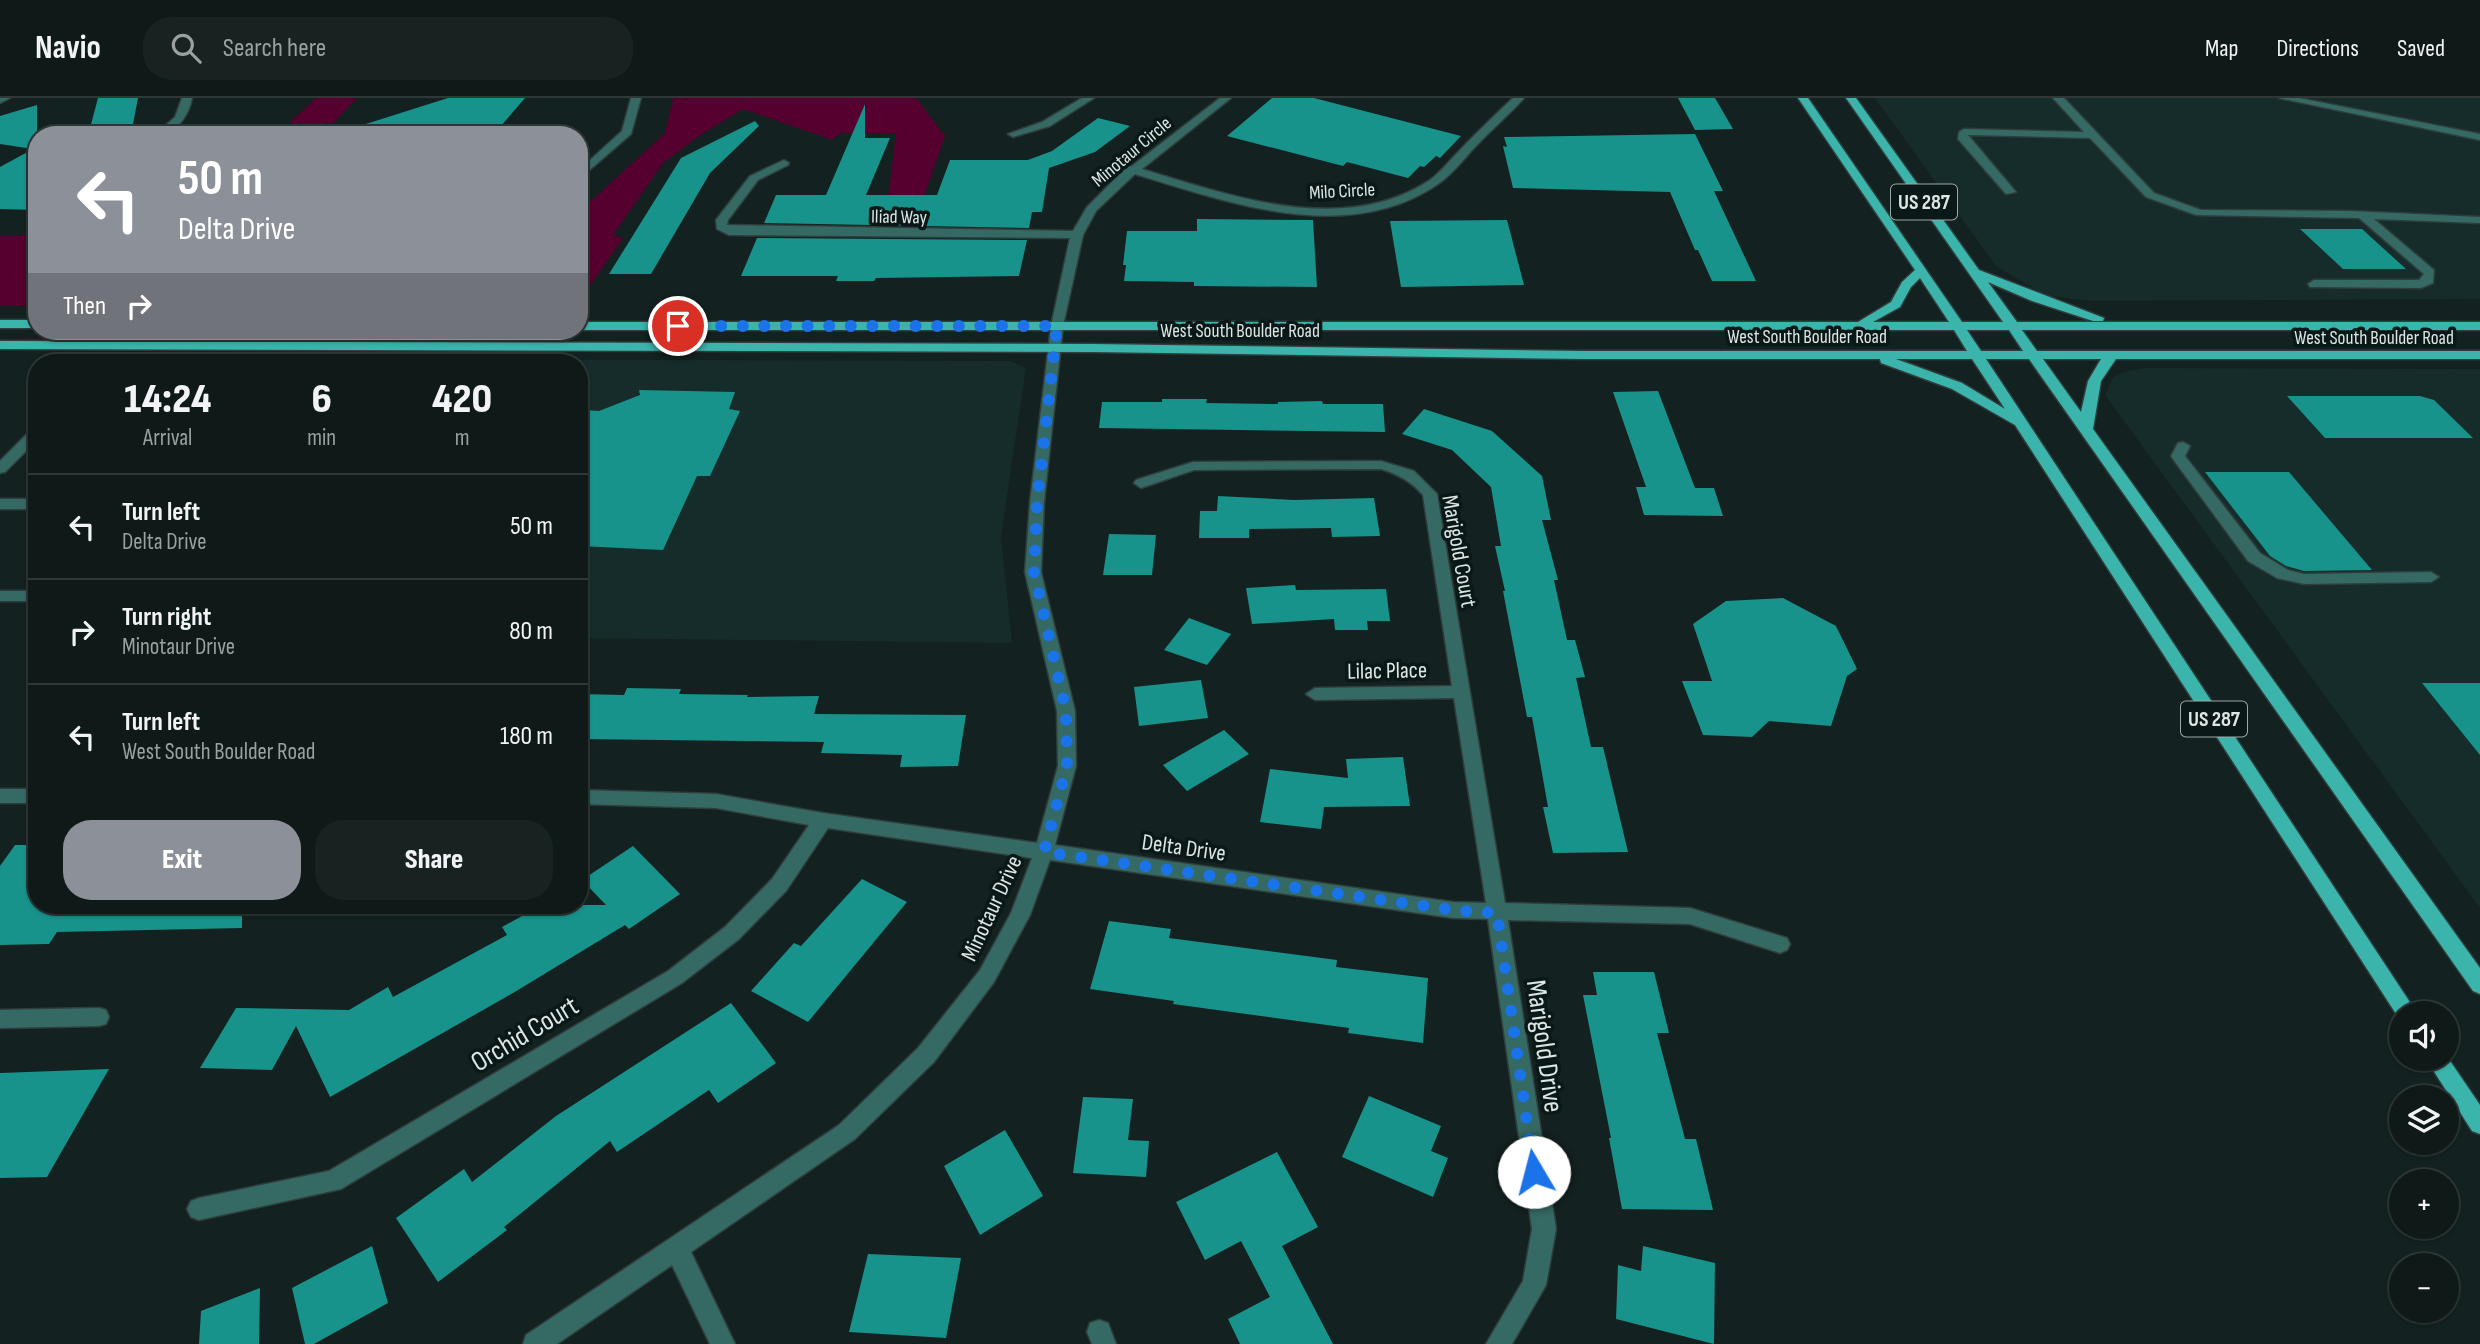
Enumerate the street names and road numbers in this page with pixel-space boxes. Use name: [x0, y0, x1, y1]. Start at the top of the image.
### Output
street label: Minotaur Circle: [1087, 112, 1176, 192]
street label: Milo Circle: [1309, 178, 1376, 205]
road number: US 287: [1891, 184, 1957, 220]
street label: Iliad Way: [871, 206, 928, 229]
street label: West South Boulder Road: [1160, 320, 1320, 343]
street label: West South Boulder Road: [1727, 326, 1887, 349]
street label: West South Boulder Road: [2294, 327, 2454, 350]
street label: Marigold Court: [1435, 493, 1483, 610]
street label: Lilac Place: [1347, 656, 1427, 686]
road number: US 287: [2181, 702, 2247, 736]
street label: Delta Drive: [1140, 828, 1228, 868]
street label: Minotaur Drive: [955, 851, 1028, 966]
street label: Marigold Drive: [1519, 978, 1570, 1115]
street label: Orchid Court: [465, 989, 584, 1079]

